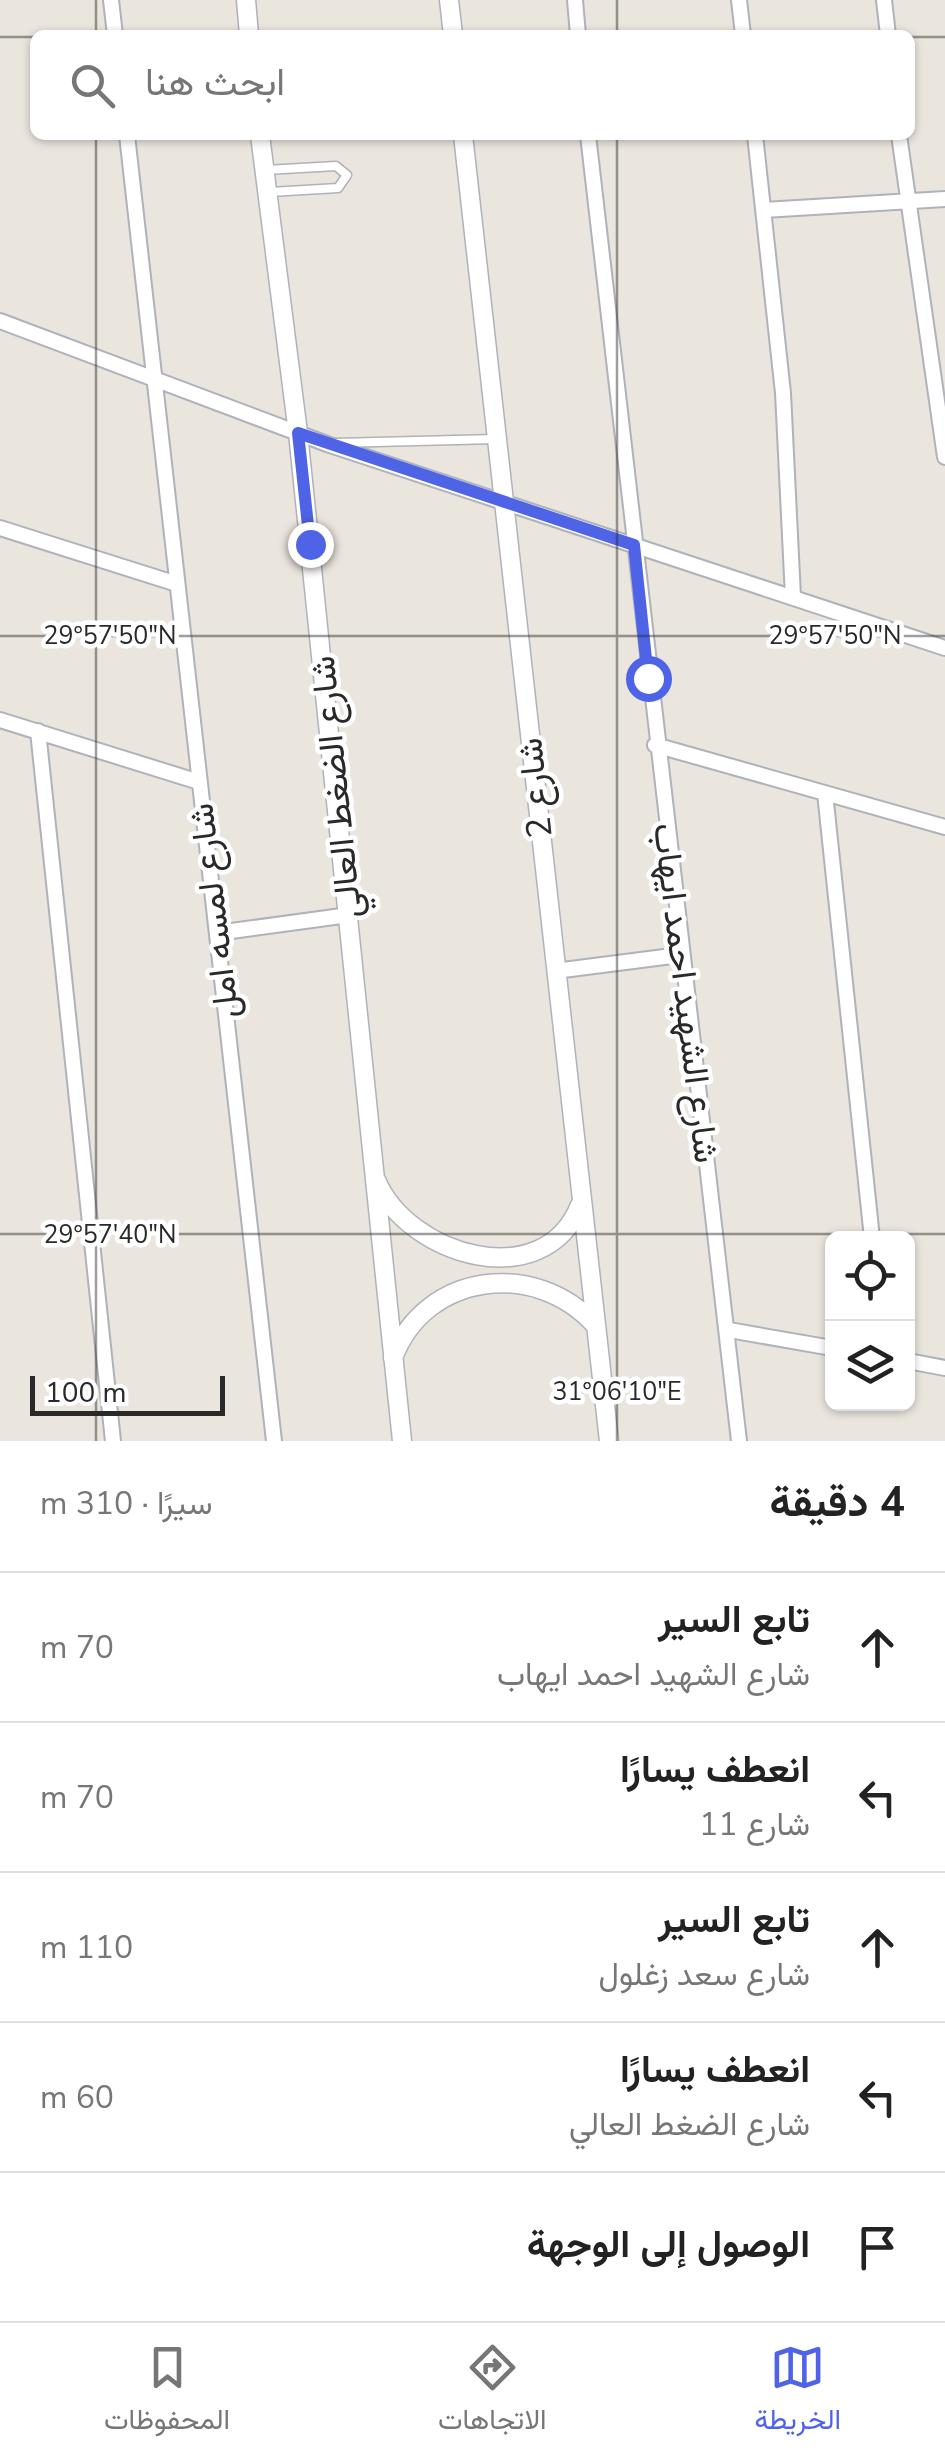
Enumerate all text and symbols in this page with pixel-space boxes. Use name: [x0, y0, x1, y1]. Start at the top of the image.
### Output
search box: [30, 30, 915, 140]
text: ابحث هنا: [145, 57, 285, 108]
icon: search: [65, 58, 120, 113]
route end: [288, 522, 334, 568]
text: 29°57'50"N: [43, 619, 177, 653]
text: 29°57'50"N: [768, 619, 902, 653]
street label: شارع الضغط العالي: [299, 653, 378, 921]
route start: [626, 656, 672, 702]
street label: شارع 2: [506, 736, 564, 840]
street label: شارع لمسه امل: [177, 801, 251, 1021]
street label: شارع الشهيد احمد ايهاب: [642, 820, 730, 1166]
text: 29°57'40"N: [43, 1218, 177, 1252]
map controls: [825, 1231, 915, 1411]
button: locate: [825, 1231, 915, 1321]
button: layers: [825, 1321, 915, 1411]
scale bar: [30, 1371, 225, 1416]
text: 100 m: [45, 1374, 127, 1412]
text: 31°06'10"E: [552, 1375, 682, 1409]
text: 4 دقيقة: [769, 1474, 905, 1531]
text: سيرًا · 310 m: [40, 1482, 213, 1525]
text: تابع السير: [658, 1594, 810, 1645]
icon: ahead: [850, 1620, 905, 1675]
text: 70 m: [40, 1626, 114, 1669]
text: شارع الشهيد احمد ايهاب: [497, 1653, 810, 1696]
text: انعطف يسارًا: [620, 1744, 810, 1795]
icon: left: [850, 1770, 905, 1825]
text: 70 m: [40, 1776, 114, 1819]
text: شارع 11: [699, 1803, 810, 1846]
text: تابع السير: [658, 1894, 810, 1945]
icon: ahead: [850, 1920, 905, 1975]
text: 110 m: [40, 1926, 133, 1969]
text: شارع سعد زغلول: [599, 1953, 810, 1996]
text: انعطف يسارًا: [620, 2044, 810, 2095]
icon: left: [850, 2070, 905, 2125]
text: 60 m: [40, 2076, 114, 2119]
text: شارع الضغط العالي: [569, 2103, 810, 2146]
text: الوصول إلى الوجهة: [527, 2219, 810, 2270]
icon: arrive: [850, 2220, 905, 2275]
tab: المحفوظات: [104, 2340, 230, 2444]
tab: الاتجاهات: [438, 2340, 547, 2444]
tab: الخريطة: [754, 2340, 841, 2444]

